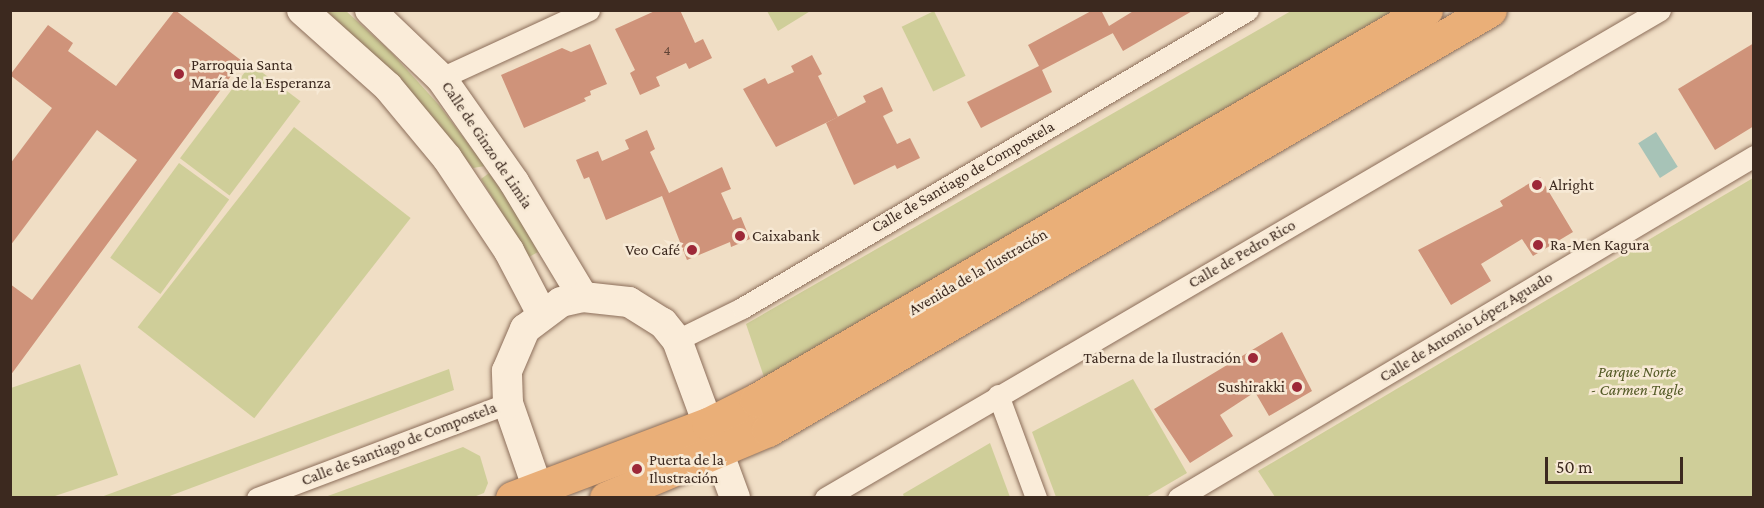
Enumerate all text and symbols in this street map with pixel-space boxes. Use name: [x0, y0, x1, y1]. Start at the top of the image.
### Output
house number: 4: [663, 42, 671, 58]
place label: Parroquia Santa María de la Esperanza: [191, 55, 331, 93]
marker: Parroquia Santa María de la Esperanza: [172, 67, 186, 81]
street label: Calle de Ginzo de Limia: [437, 78, 537, 212]
street label: Calle de Santiago de Compostela: [868, 117, 1058, 237]
place label: Alright: [1549, 175, 1594, 195]
marker: Alright: [1530, 178, 1544, 192]
street label: Calle de Pedro Rico: [1185, 216, 1299, 292]
street label: Avenida de la Ilustración: [905, 224, 1051, 320]
place label: Caixabank: [752, 226, 820, 246]
marker: Caixabank: [733, 229, 747, 243]
place label: Ra-Men Kagura: [1550, 235, 1649, 255]
marker: Ra-Men Kagura: [1531, 238, 1545, 252]
place label: Veo Café: [625, 240, 680, 260]
marker: Veo Café: [685, 243, 699, 257]
street label: Calle de Antonio López Aguado: [1376, 268, 1556, 386]
place label: Taberna de la Ilustración: [1083, 348, 1241, 368]
marker: Taberna de la Ilustración: [1246, 351, 1260, 365]
park label: Parque Norte - Carmen Tagle: [1591, 362, 1683, 400]
place label: Sushirakki: [1218, 377, 1285, 397]
marker: Sushirakki: [1290, 380, 1304, 394]
street label: Calle de Santiago de Compostela: [299, 398, 499, 490]
scale bar: [1548, 445, 1686, 483]
place label: Puerta de la Ilustración: [649, 450, 724, 488]
text: 50 m: [1556, 457, 1593, 477]
marker: Puerta de la Ilustración: [630, 462, 644, 476]

